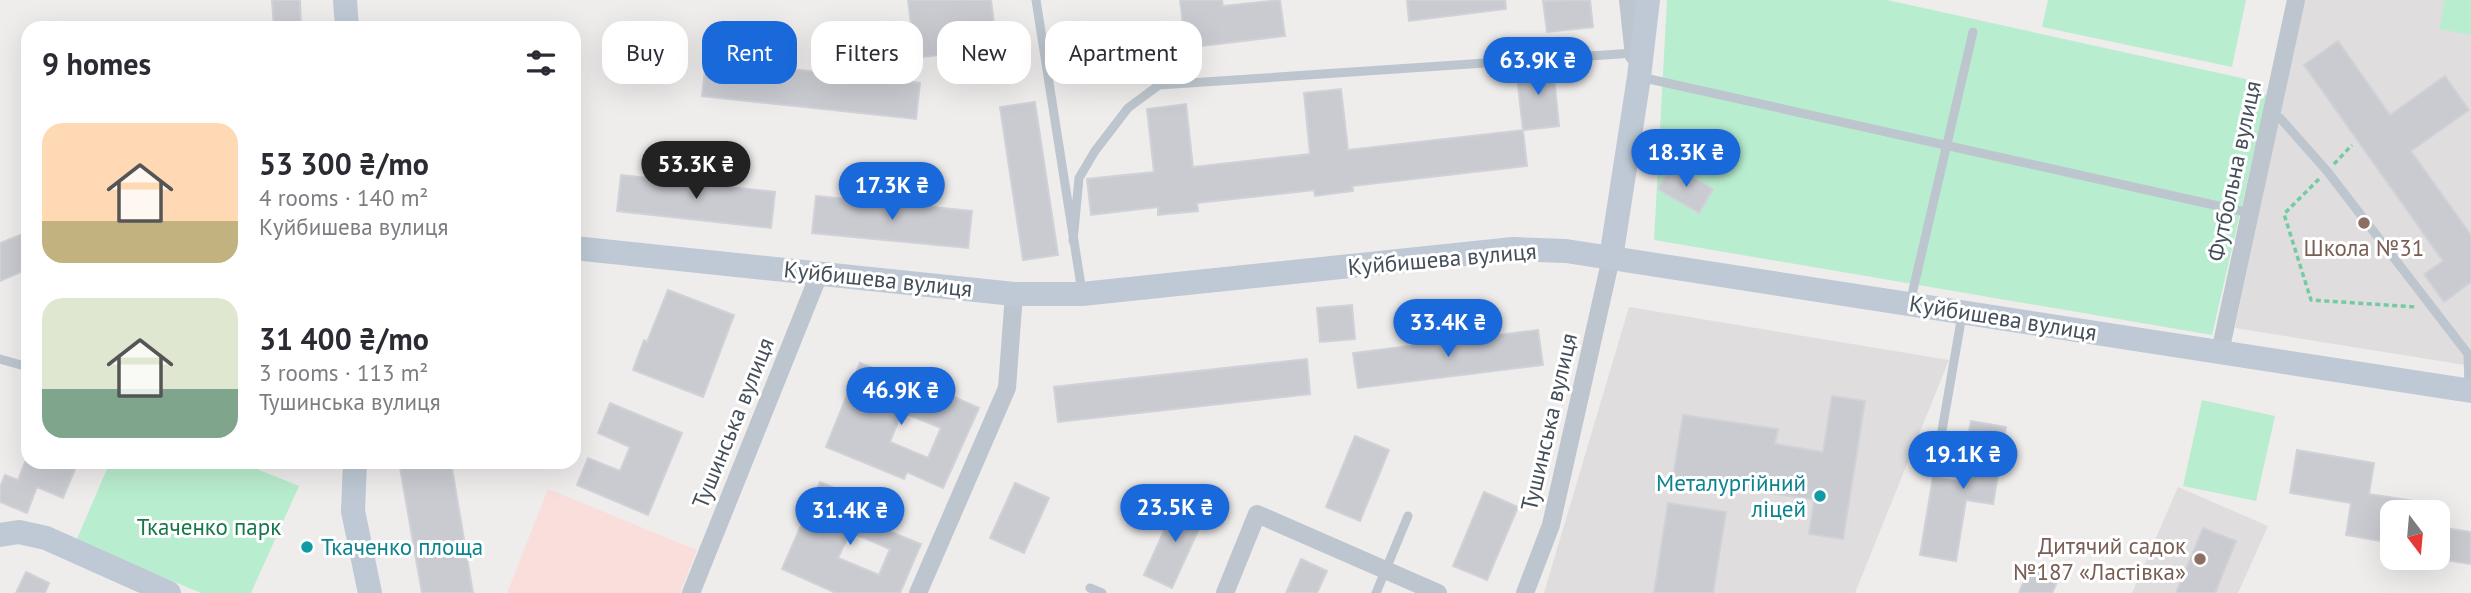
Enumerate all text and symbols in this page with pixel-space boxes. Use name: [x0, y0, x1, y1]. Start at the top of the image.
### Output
chip: Buy: [602, 21, 688, 84]
chip: Rent: [702, 21, 797, 84]
chip: Filters: [811, 21, 923, 84]
chip: New: [937, 21, 1031, 84]
chip: Apartment: [1045, 21, 1202, 84]
pin: 63.9K ₴: [1473, 38, 1603, 97]
text: 9 homes: [42, 44, 151, 83]
icon: filters: [522, 44, 560, 82]
text: 63.9K ₴: [1499, 45, 1577, 74]
street label: Футбольна вулиця: [2200, 78, 2267, 264]
pin: 18.3K ₴: [1621, 130, 1751, 189]
text: 18.3K ₴: [1647, 137, 1725, 166]
pin: 53.3K ₴: [631, 142, 761, 201]
text: 53 300 ₴/mo: [259, 144, 429, 183]
text: 53.3K ₴: [657, 149, 735, 178]
icon: home: [98, 151, 182, 235]
pin: 17.3K ₴: [827, 162, 957, 222]
text: 17.3K ₴: [855, 170, 929, 199]
text: 4 rooms · 140 m²: [259, 183, 428, 212]
text: Куйбишева вулиця: [259, 212, 448, 241]
marker: Школа №31: [2356, 215, 2372, 231]
place label: Школа №31: [2304, 233, 2424, 262]
street label: Куйбишева вулиця: [1346, 236, 1538, 281]
street label: Куйбишева вулиця: [782, 254, 974, 303]
street label: Куйбишева вулиця: [1907, 288, 2099, 347]
pin: 33.4K ₴: [1383, 300, 1513, 359]
text: 33.4K ₴: [1409, 307, 1487, 336]
text: 31 400 ₴/mo: [259, 319, 429, 358]
icon: home: [98, 326, 182, 410]
street label: Тушинська вулиця: [1514, 330, 1583, 514]
street label: Тушинська вулиця: [685, 333, 780, 512]
text: 3 rooms · 113 m²: [259, 358, 428, 387]
pin: 46.9K ₴: [836, 368, 966, 427]
text: 46.9K ₴: [862, 375, 940, 404]
text: Тушинська вулиця: [259, 387, 441, 416]
pin: 19.1K ₴: [1898, 432, 2028, 491]
text: 19.1K ₴: [1924, 439, 2002, 468]
place label: Металургійний ліцей: [1656, 468, 1806, 523]
pin: 23.5K ₴: [1110, 484, 1240, 544]
pin: 31.4K ₴: [785, 488, 915, 547]
marker: Металургійний ліцей: [1812, 488, 1828, 504]
text: 23.5K ₴: [1136, 492, 1214, 521]
text: 31.4K ₴: [811, 495, 889, 524]
north arrow: [2380, 500, 2450, 570]
map controls: [2380, 500, 2450, 570]
park label: Ткаченко парк: [137, 512, 281, 541]
place label: Дитячий садок №187 «Ластівка»: [2013, 531, 2186, 586]
place label: Ткаченко площа: [321, 532, 483, 561]
marker: Ткаченко площа: [299, 539, 315, 555]
marker: Дитячий садок №187 «Ластівка»: [2192, 551, 2208, 567]

